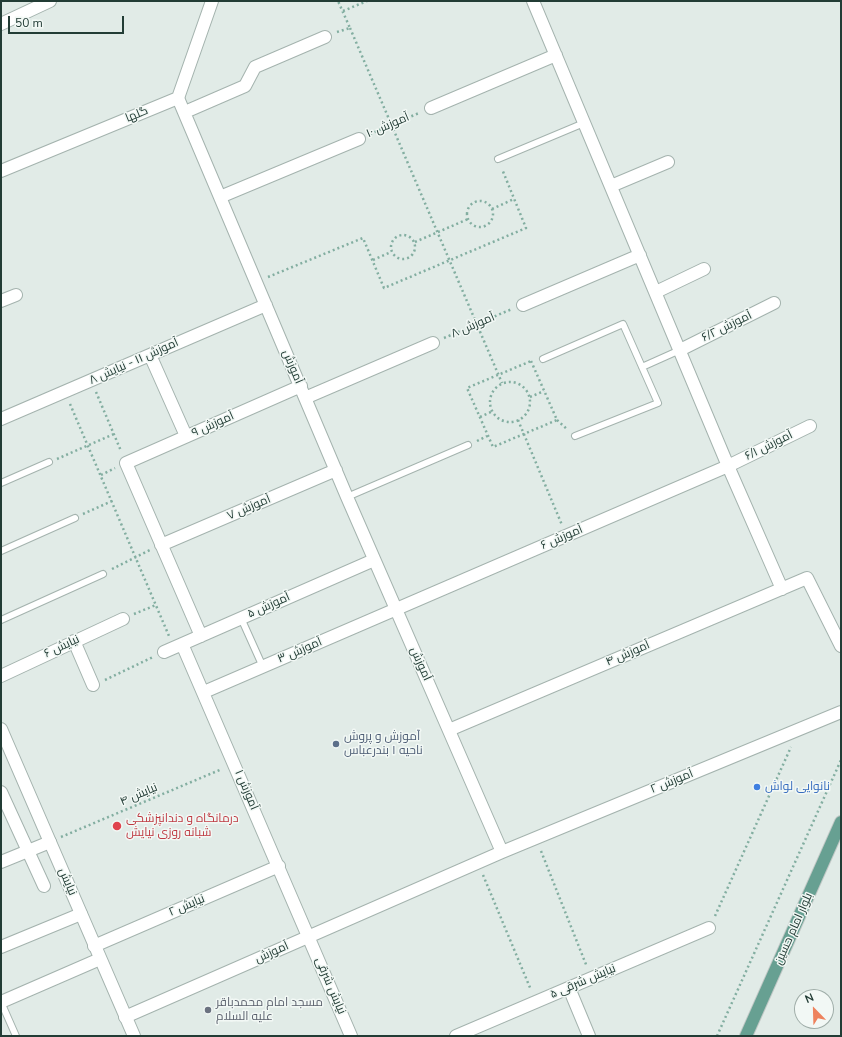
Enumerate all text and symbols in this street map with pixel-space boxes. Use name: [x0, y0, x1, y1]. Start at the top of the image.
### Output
scale bar: [10, 8, 126, 34]
text: 50 m: [15, 15, 43, 31]
street label: گلها: [124, 104, 150, 126]
street label: آموزش ۱۰: [364, 111, 412, 141]
street label: آموزش ۶/۲: [700, 309, 754, 345]
street label: آموزش ۸: [449, 310, 497, 342]
street label: آموزش ۱۱ - نیایش ۸: [87, 336, 181, 388]
street label: آموزش: [278, 348, 306, 386]
street label: آموزش ۹: [190, 409, 236, 441]
street label: آموزش ۶/۱: [743, 428, 795, 464]
street label: آموزش ۷: [225, 492, 273, 524]
street label: آموزش ۶: [539, 523, 585, 553]
street label: آموزش ۵: [245, 590, 293, 622]
street label: نیایش ۶: [42, 633, 82, 661]
street label: آموزش ۳: [276, 635, 324, 667]
street label: آموزش ۴: [604, 638, 652, 670]
street label: آموزش: [406, 645, 434, 683]
place label: آموزش و پروش ناحیه ۱ بندرعباس: [344, 730, 423, 758]
marker: آموزش و پروش ناحیه ۱ بندرعباس: [331, 739, 341, 749]
street label: آموزش ۲: [648, 767, 696, 797]
street label: آموزش ۱: [231, 768, 261, 812]
place label: نانوایی لواش: [765, 780, 830, 794]
street label: نیایش ۴: [118, 781, 160, 809]
marker: نانوایی لواش: [752, 782, 762, 792]
place label: درمانگاه و دندانپزشکی شبانه روزی نیایش: [126, 812, 239, 840]
marker: درمانگاه و دندانپزشکی شبانه روزی نیایش: [111, 820, 123, 832]
street label: نیایش: [55, 866, 79, 898]
street label: بلوار امام حسین: [772, 891, 816, 967]
street label: نیایش ۲: [167, 892, 207, 920]
street label: آموزش: [253, 939, 291, 967]
street label: نیایش شرقی: [312, 955, 348, 1017]
street label: نیایش شرقی ۵: [548, 962, 618, 1002]
north arrow: [794, 989, 834, 1029]
text: N: [803, 990, 816, 1007]
place label: مسجد امام محمدباقر علیه السلام: [216, 996, 323, 1024]
marker: مسجد امام محمدباقر علیه السلام: [203, 1005, 213, 1015]

